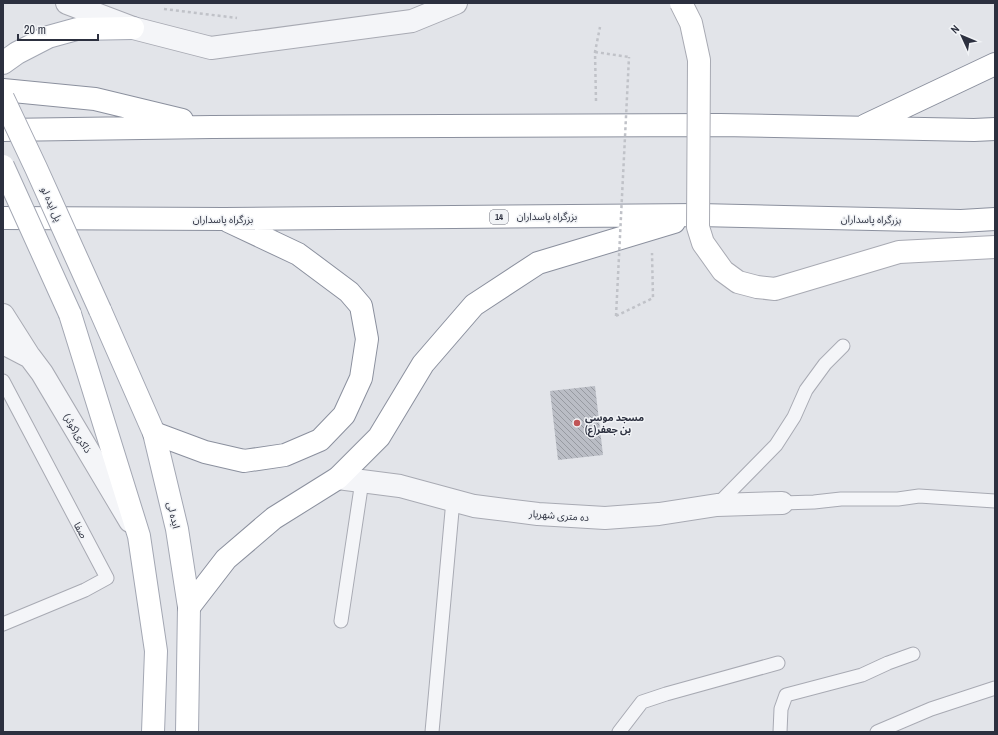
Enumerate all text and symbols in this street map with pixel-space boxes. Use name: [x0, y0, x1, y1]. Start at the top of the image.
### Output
scale bar: [18, 16, 98, 42]
north arrow: [942, 16, 982, 56]
text: 20 m: [24, 22, 46, 38]
text: N: [948, 22, 962, 36]
street label: پل ایده لو: [38, 185, 65, 224]
road number: 14: [490, 210, 508, 224]
street label: بزرگراه پاسداران: [517, 210, 578, 223]
street label: بزرگراه پاسداران: [841, 212, 902, 227]
street label: بزرگراه پاسداران: [193, 213, 254, 226]
street label: ذاکری(کوثر): [61, 411, 95, 456]
place label: مسجد موسی بن جعفر(ع): [585, 411, 644, 438]
marker: مسجد موسی بن جعفر(ع): [572, 418, 582, 428]
street label: ایده لی: [164, 501, 183, 530]
street label: ده متری شهریار: [528, 507, 590, 524]
street label: صفا: [71, 520, 90, 541]

